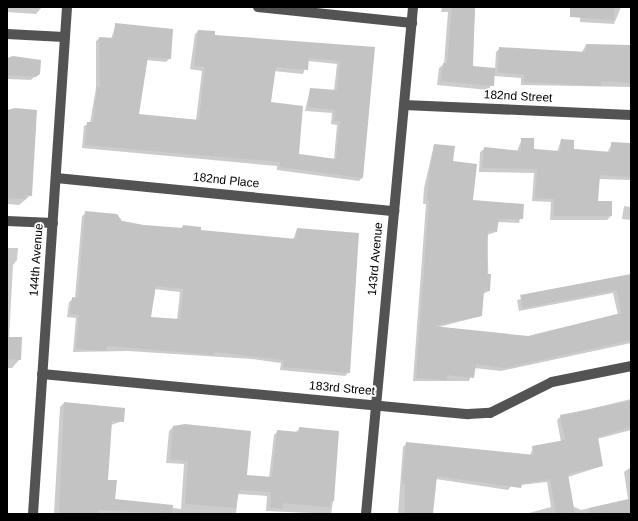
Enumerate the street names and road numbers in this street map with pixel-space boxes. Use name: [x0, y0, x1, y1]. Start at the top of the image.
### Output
street label: 182nd Street: [483, 88, 553, 106]
street label: 182nd Place: [192, 170, 260, 192]
street label: 143rd Avenue: [366, 221, 386, 297]
street label: 144th Avenue: [27, 223, 47, 297]
street label: 183rd Street: [308, 379, 376, 399]

